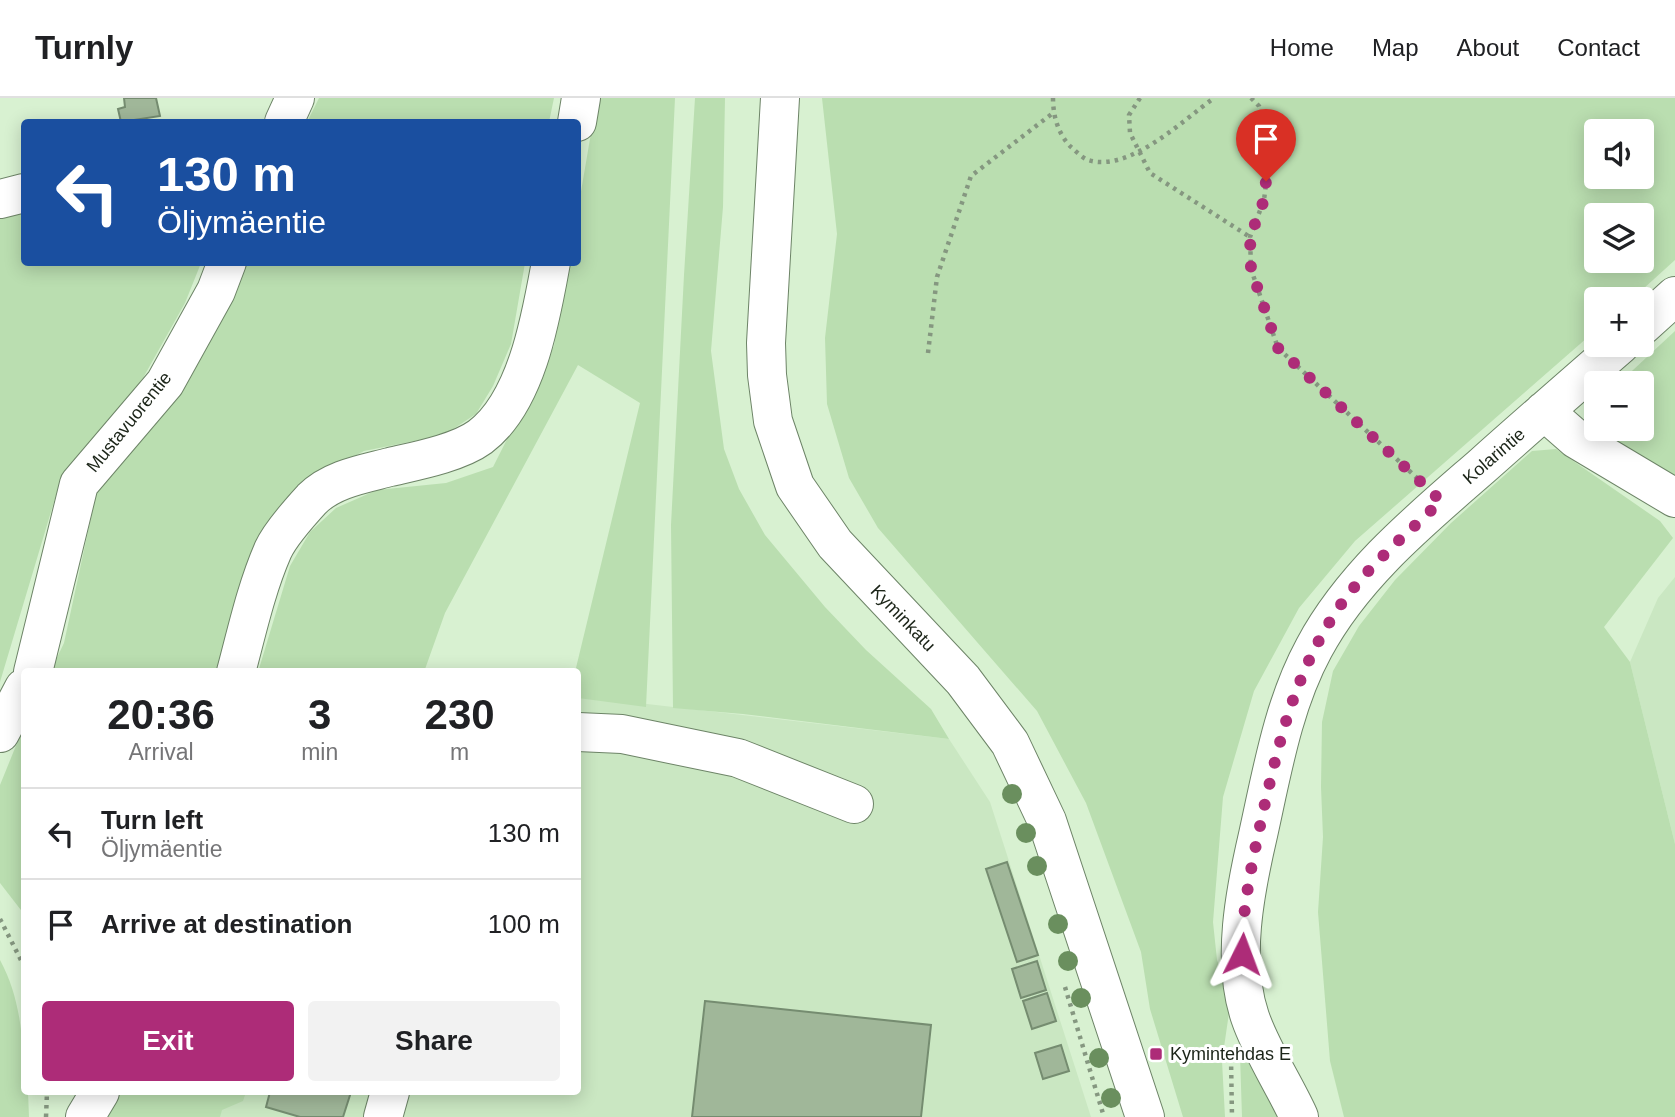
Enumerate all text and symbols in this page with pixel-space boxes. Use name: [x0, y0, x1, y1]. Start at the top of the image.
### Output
text: Turnly: [35, 29, 133, 66]
text: Home: [1270, 34, 1334, 61]
text: Map: [1372, 34, 1419, 61]
text: About: [1457, 34, 1519, 61]
text: Contact: [1557, 34, 1640, 61]
pin: [1236, 109, 1296, 181]
map controls: [1584, 119, 1654, 441]
button: sound: [1584, 119, 1654, 189]
icon: arrive: [1247, 120, 1285, 158]
icon: left: [42, 147, 133, 238]
text: 130 m: [157, 147, 296, 201]
button: layers: [1584, 203, 1654, 273]
text: Öljymäentie: [157, 204, 326, 240]
button: +: [1584, 287, 1654, 357]
street label: Mustavuorentie: [83, 368, 175, 476]
button: −: [1584, 371, 1654, 441]
street label: Kolarintie: [1459, 424, 1529, 488]
street label: Kyminkatu: [867, 581, 939, 655]
text: 20:36: [107, 691, 215, 738]
text: 3: [308, 691, 331, 738]
text: 230: [425, 691, 495, 738]
text: Arrival: [128, 739, 194, 765]
text: min: [301, 739, 338, 765]
text: m: [450, 739, 469, 765]
text: Turn left: [101, 805, 203, 835]
icon: left: [42, 815, 80, 853]
text: 130 m: [488, 818, 560, 848]
text: Öljymäentie: [101, 836, 222, 862]
icon: arrive: [42, 906, 80, 944]
text: Arrive at destination: [101, 909, 352, 939]
text: 100 m: [488, 909, 560, 939]
position arrow: [1205, 917, 1279, 991]
button: Exit: [42, 1001, 294, 1081]
button: Share: [308, 1001, 560, 1081]
place label: Kymintehdas E: [1170, 1044, 1291, 1064]
marker: Kymintehdas E: [1148, 1046, 1164, 1062]

